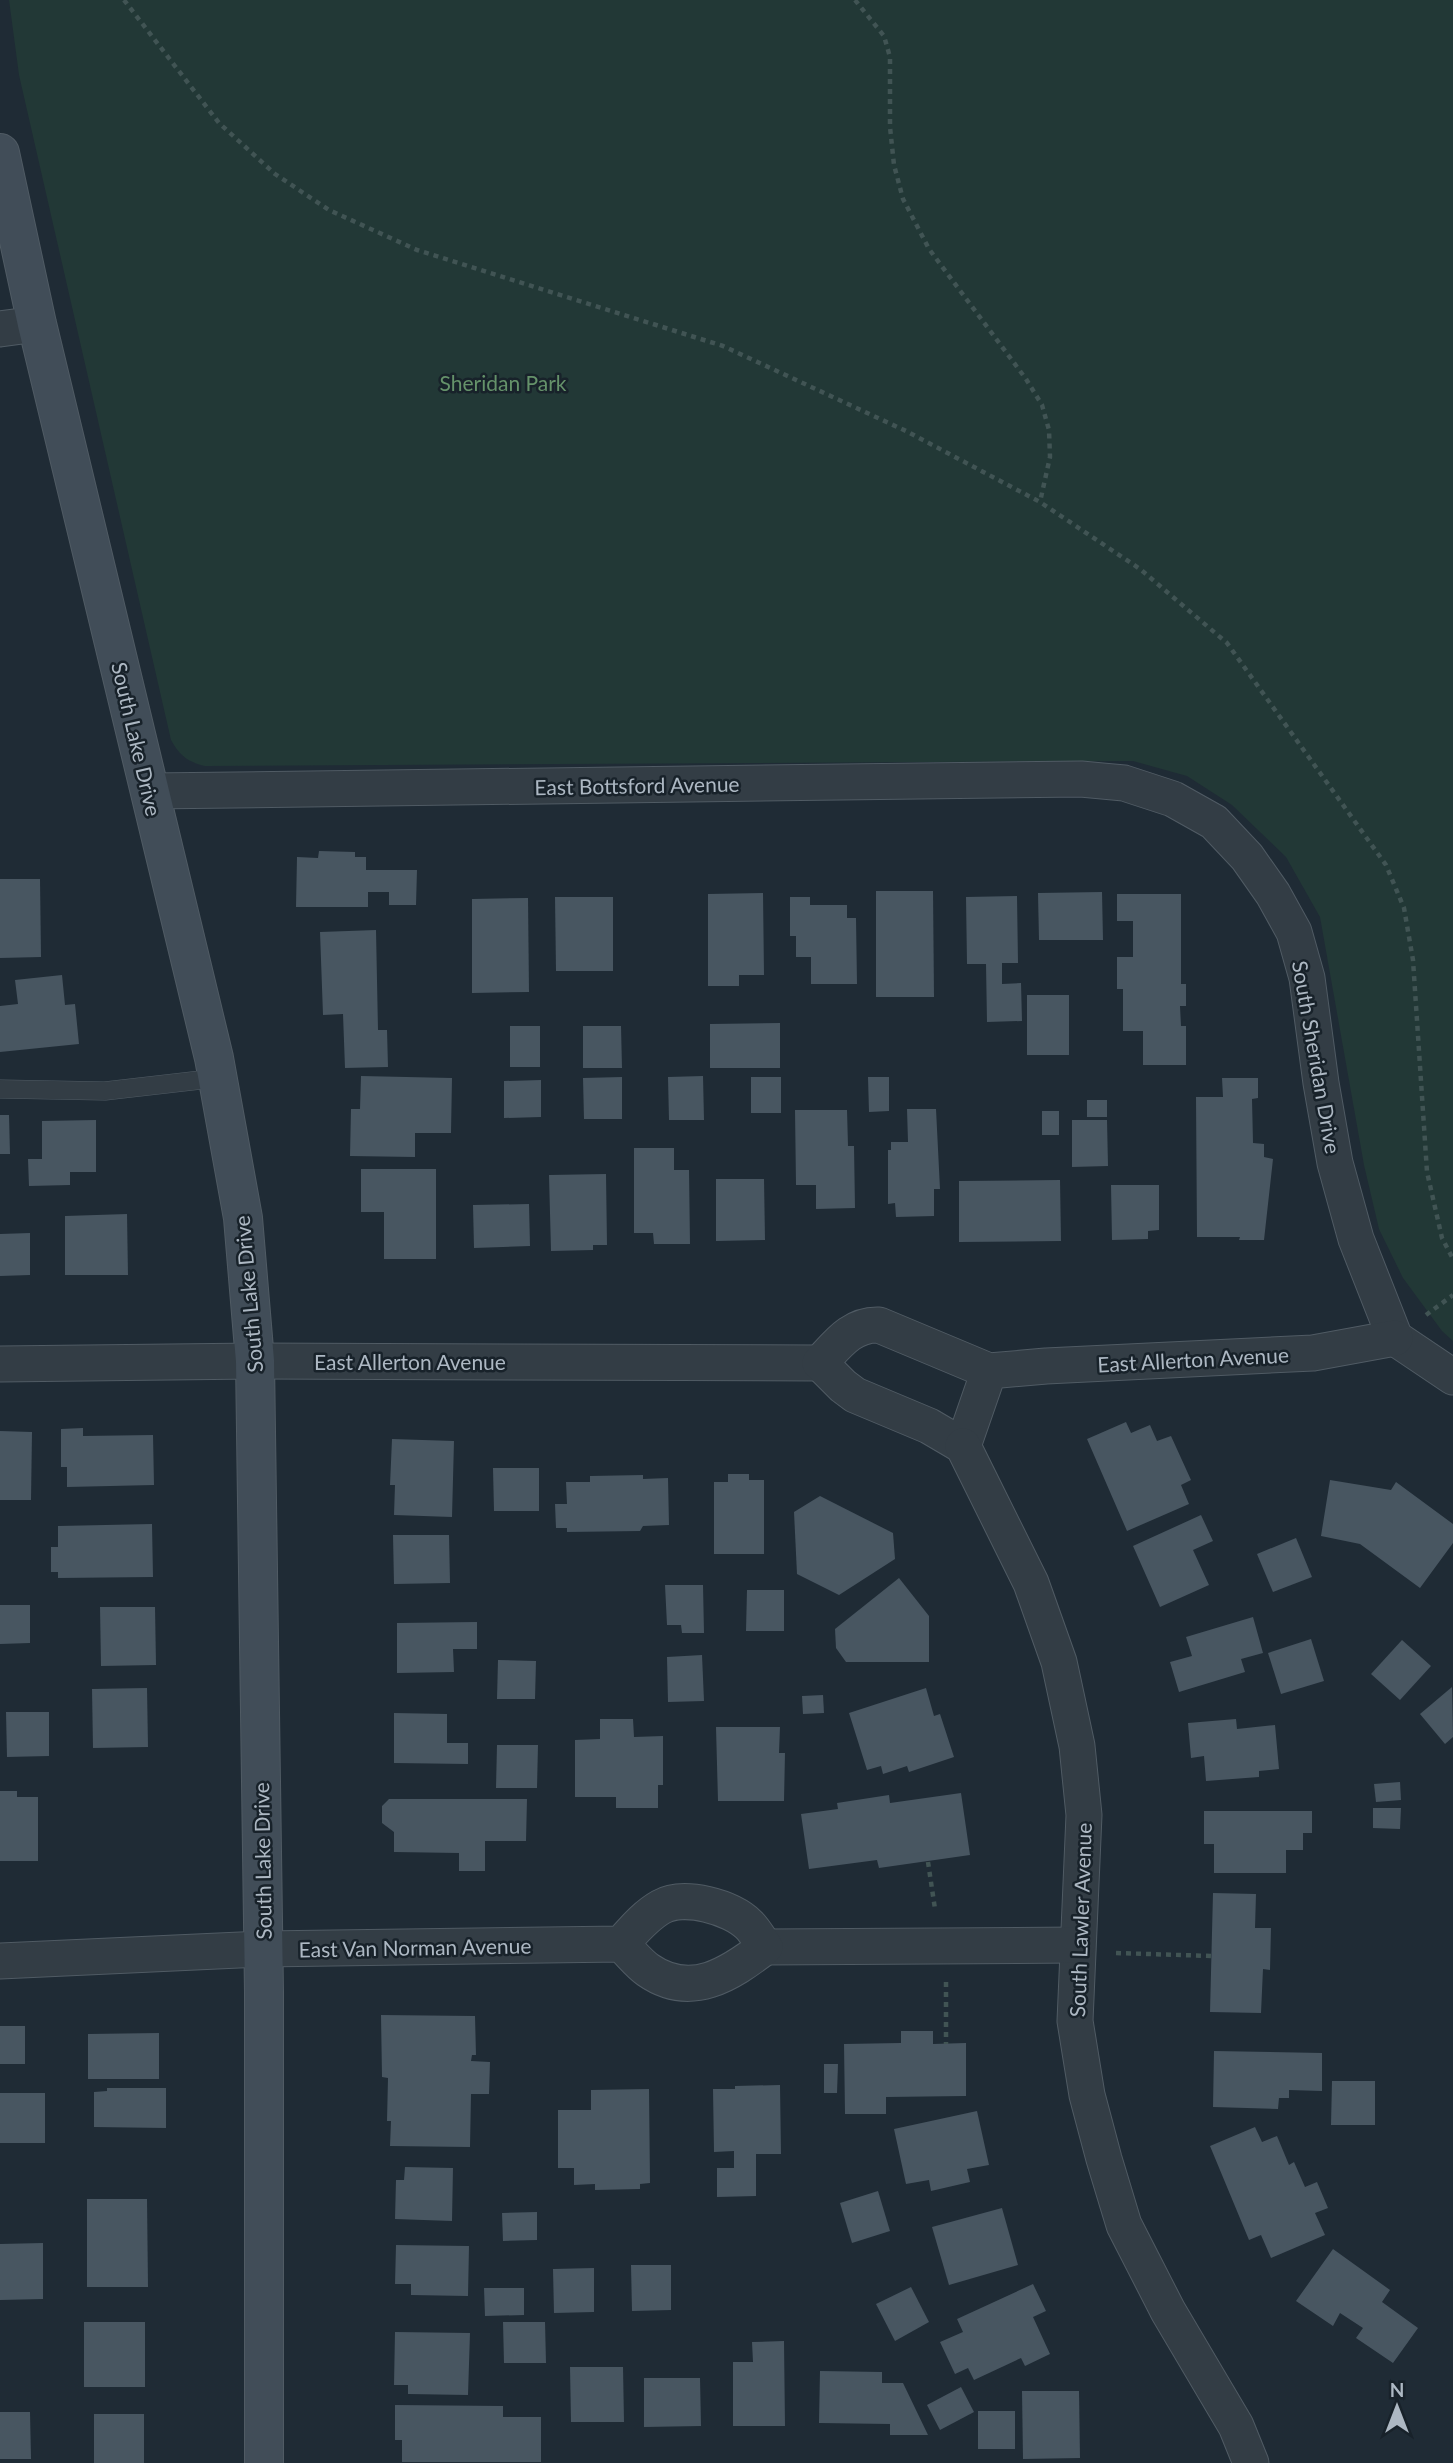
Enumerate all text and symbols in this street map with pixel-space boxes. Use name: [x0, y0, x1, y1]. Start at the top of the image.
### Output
park label: Sheridan Park: [439, 370, 567, 395]
street label: South Lake Drive: [107, 660, 167, 818]
street label: East Bottsford Avenue: [534, 771, 740, 799]
street label: South Sheridan Drive: [1288, 959, 1346, 1155]
street label: South Lake Drive: [229, 1215, 267, 1373]
street label: East Allerton Avenue: [1097, 1341, 1289, 1377]
street label: East Allerton Avenue: [314, 1349, 506, 1374]
street label: South Lake Drive: [248, 1782, 276, 1940]
street label: South Lawler Avenue: [1064, 1822, 1096, 2018]
street label: East Van Norman Avenue: [298, 1932, 532, 1962]
north arrow: [1362, 2372, 1432, 2442]
text: N: [1390, 2378, 1404, 2401]

